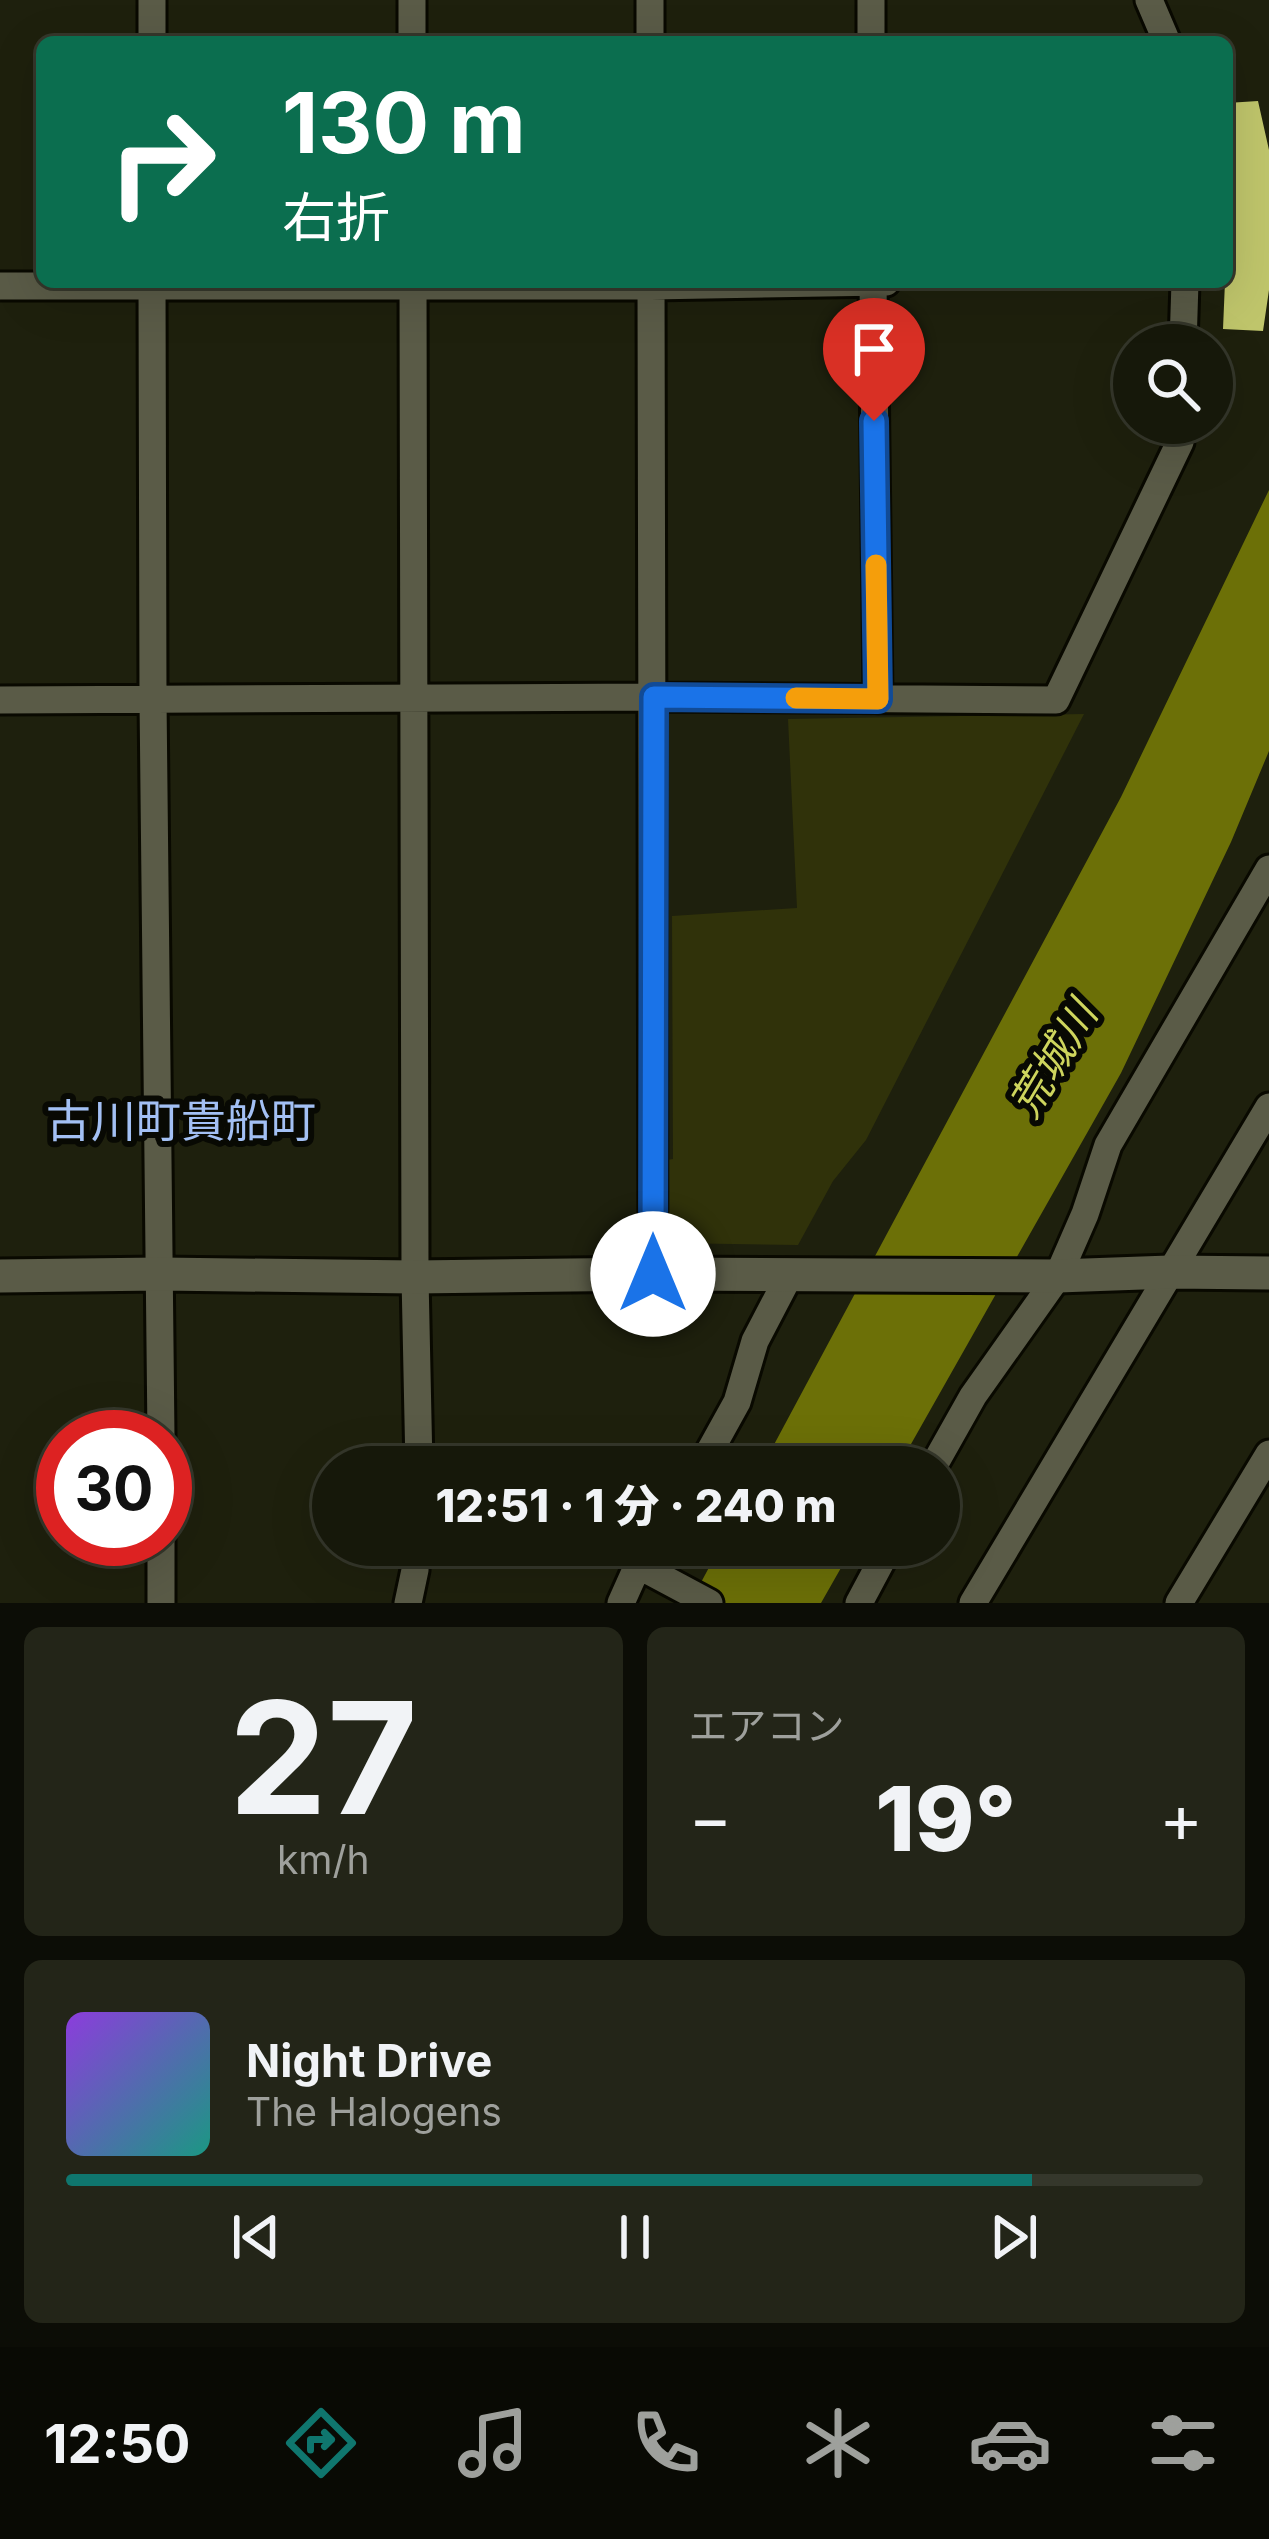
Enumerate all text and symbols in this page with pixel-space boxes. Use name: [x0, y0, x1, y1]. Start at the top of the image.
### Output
text: 130 m: [282, 72, 526, 173]
icon: right: [84, 84, 240, 240]
text: 右折: [282, 185, 390, 250]
pin: [823, 298, 925, 421]
icon: arrive: [841, 316, 907, 382]
map controls: [1113, 324, 1233, 444]
button: search: [1113, 324, 1233, 444]
water label: 荒城川: [998, 988, 1109, 1126]
district label: 古川町貴船町: [46, 1093, 316, 1148]
position arrow: [590, 1211, 716, 1337]
speed limit sign: 30: [36, 1410, 192, 1566]
text: 12:51 · 1 分 · 240 m: [435, 1478, 837, 1533]
text: 27: [229, 1663, 418, 1852]
text: エアコン: [689, 1702, 845, 1749]
text: 19°: [875, 1764, 1016, 1873]
text: −: [689, 1778, 732, 1858]
text: +: [1159, 1778, 1203, 1858]
text: km/h: [277, 1836, 370, 1883]
text: Night Drive: [246, 2033, 492, 2088]
text: The Halogens: [246, 2088, 502, 2135]
icon: previous: [223, 2204, 289, 2270]
icon: pause: [602, 2204, 668, 2270]
icon: next: [981, 2204, 1047, 2270]
icon: directions: [279, 2401, 363, 2485]
icon: music: [451, 2401, 535, 2485]
icon: phone: [624, 2401, 708, 2485]
icon: climate: [796, 2401, 880, 2485]
icon: car: [968, 2401, 1052, 2485]
icon: filters: [1141, 2401, 1225, 2485]
text: 12:50: [44, 2411, 190, 2476]

